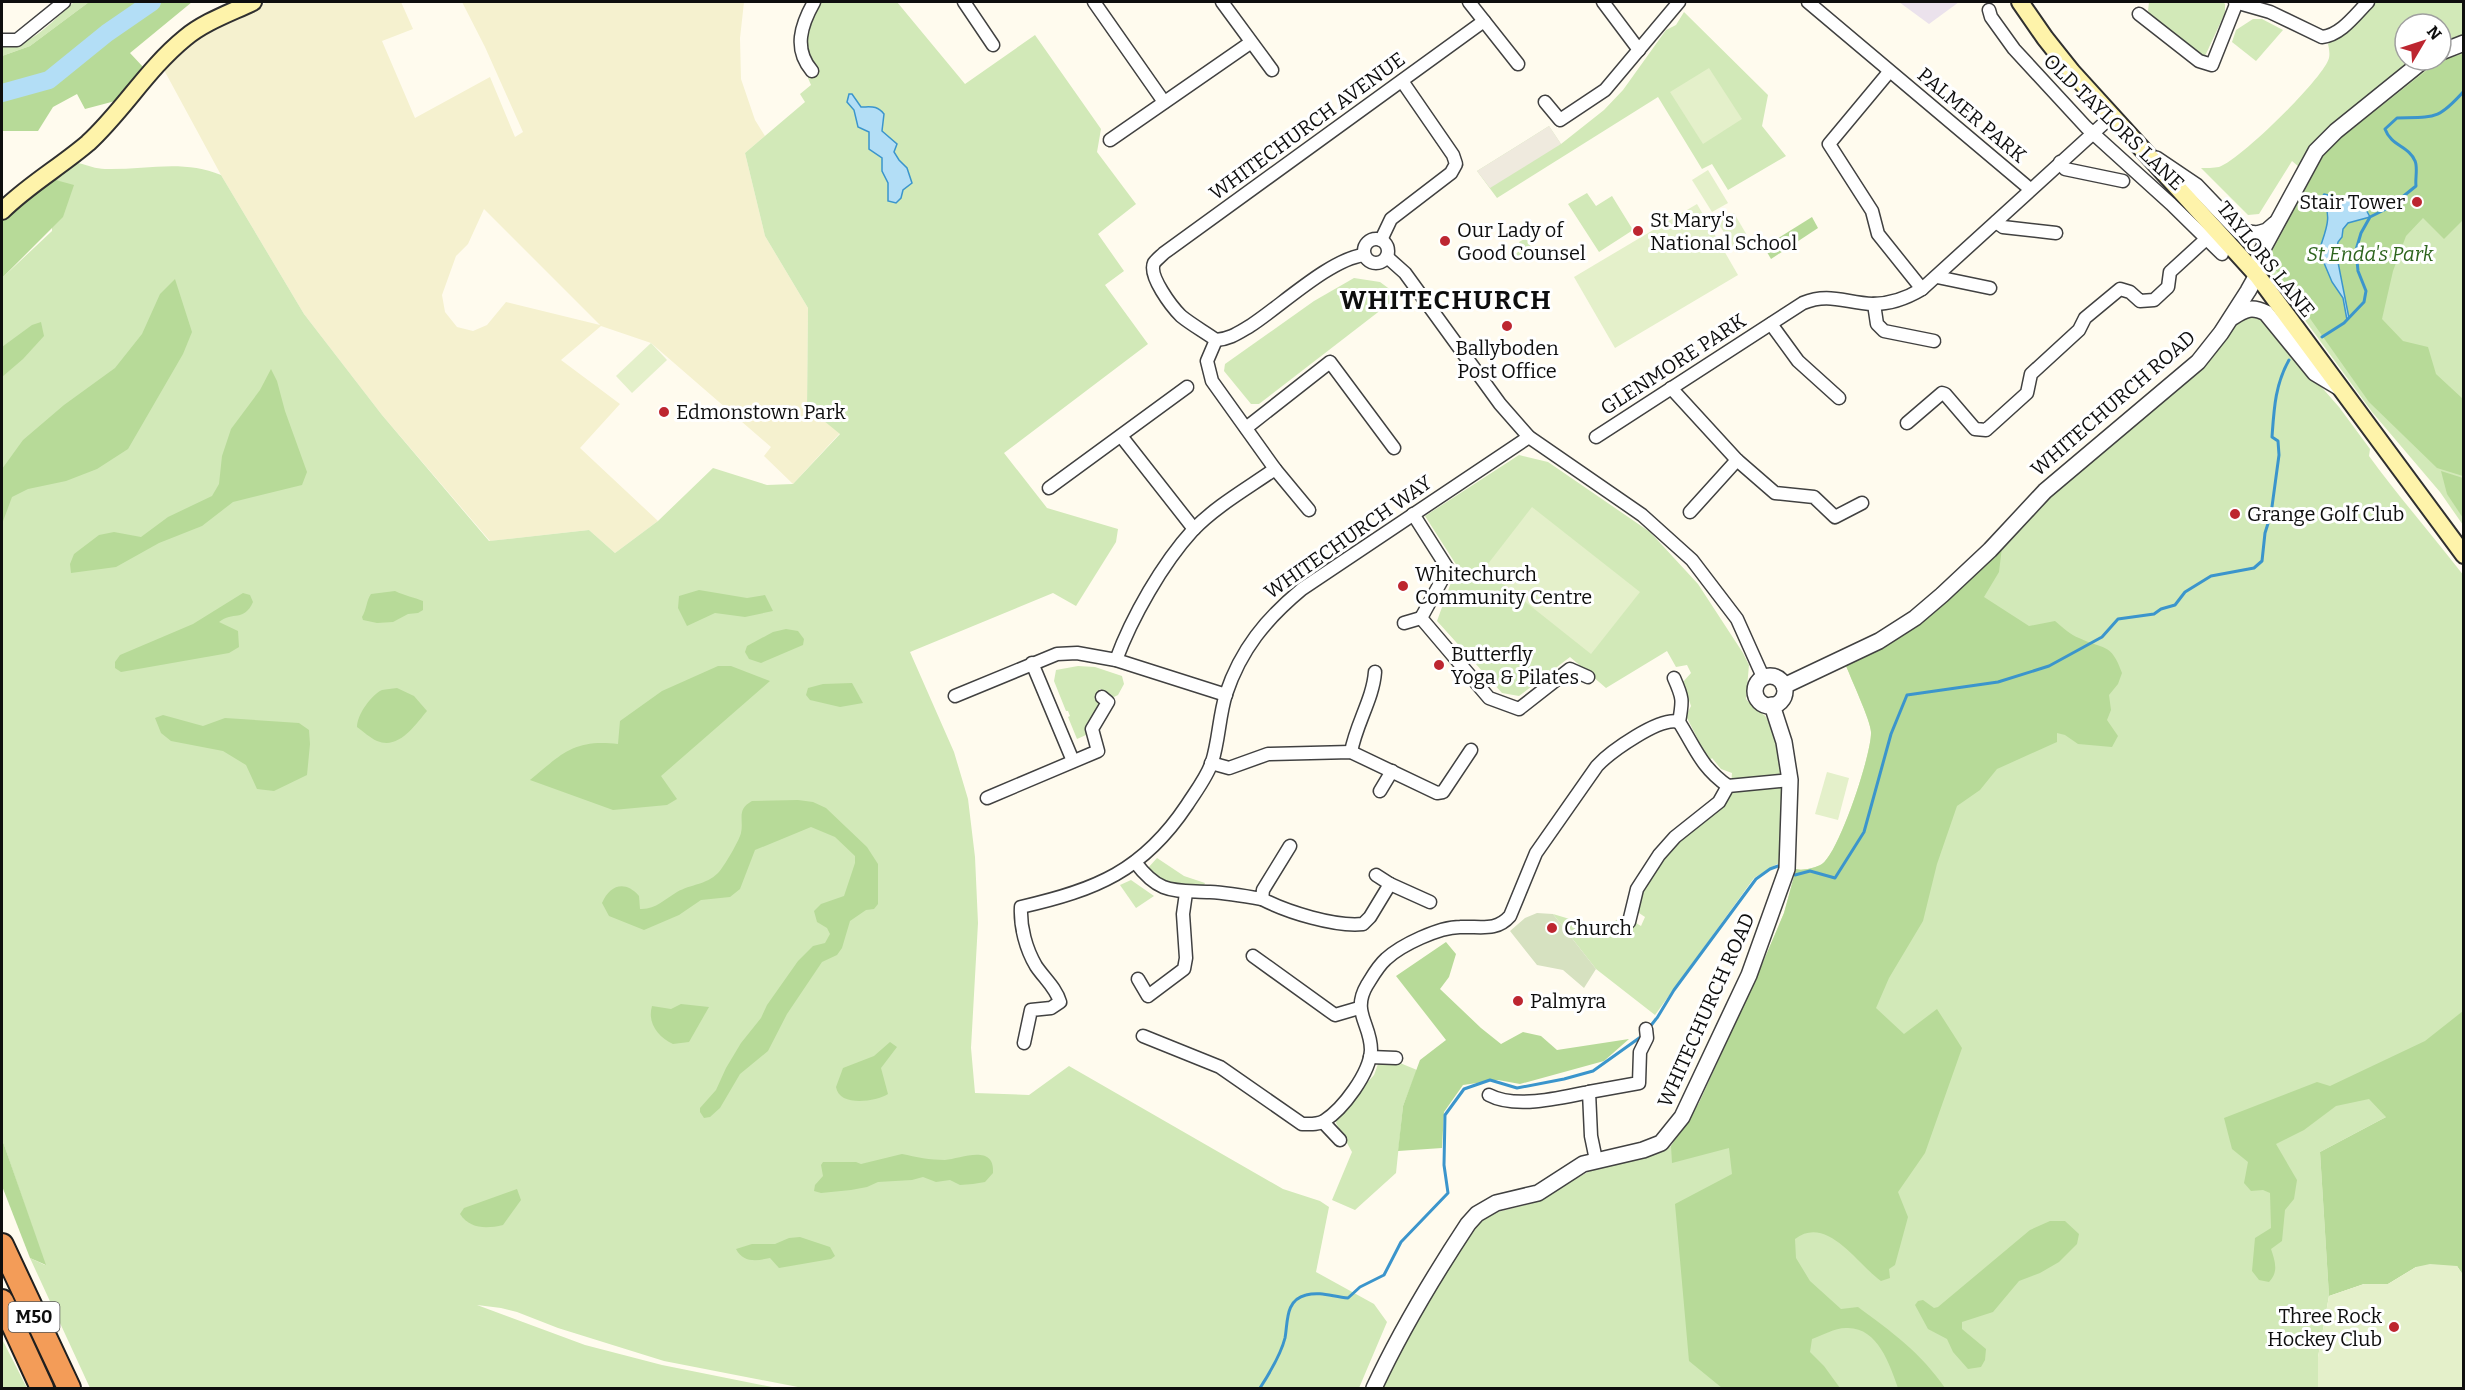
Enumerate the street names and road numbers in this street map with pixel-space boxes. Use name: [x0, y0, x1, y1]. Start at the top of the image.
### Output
street label: WHITECHURCH AVENUE: [1205, 47, 1409, 205]
street label: OLD TAYLORS LANE: [2039, 49, 2189, 195]
street label: PALMER PARK: [1913, 63, 2031, 167]
street label: TAYLORS LANE: [2212, 196, 2320, 322]
street label: GLENMORE PARK: [1596, 308, 1750, 420]
street label: WHITECHURCH ROAD: [2026, 325, 2200, 481]
street label: WHITECHURCH WAY: [1260, 470, 1436, 604]
street label: WHITECHURCH ROAD: [1652, 909, 1760, 1111]
road number: M50: [9, 1302, 60, 1332]

